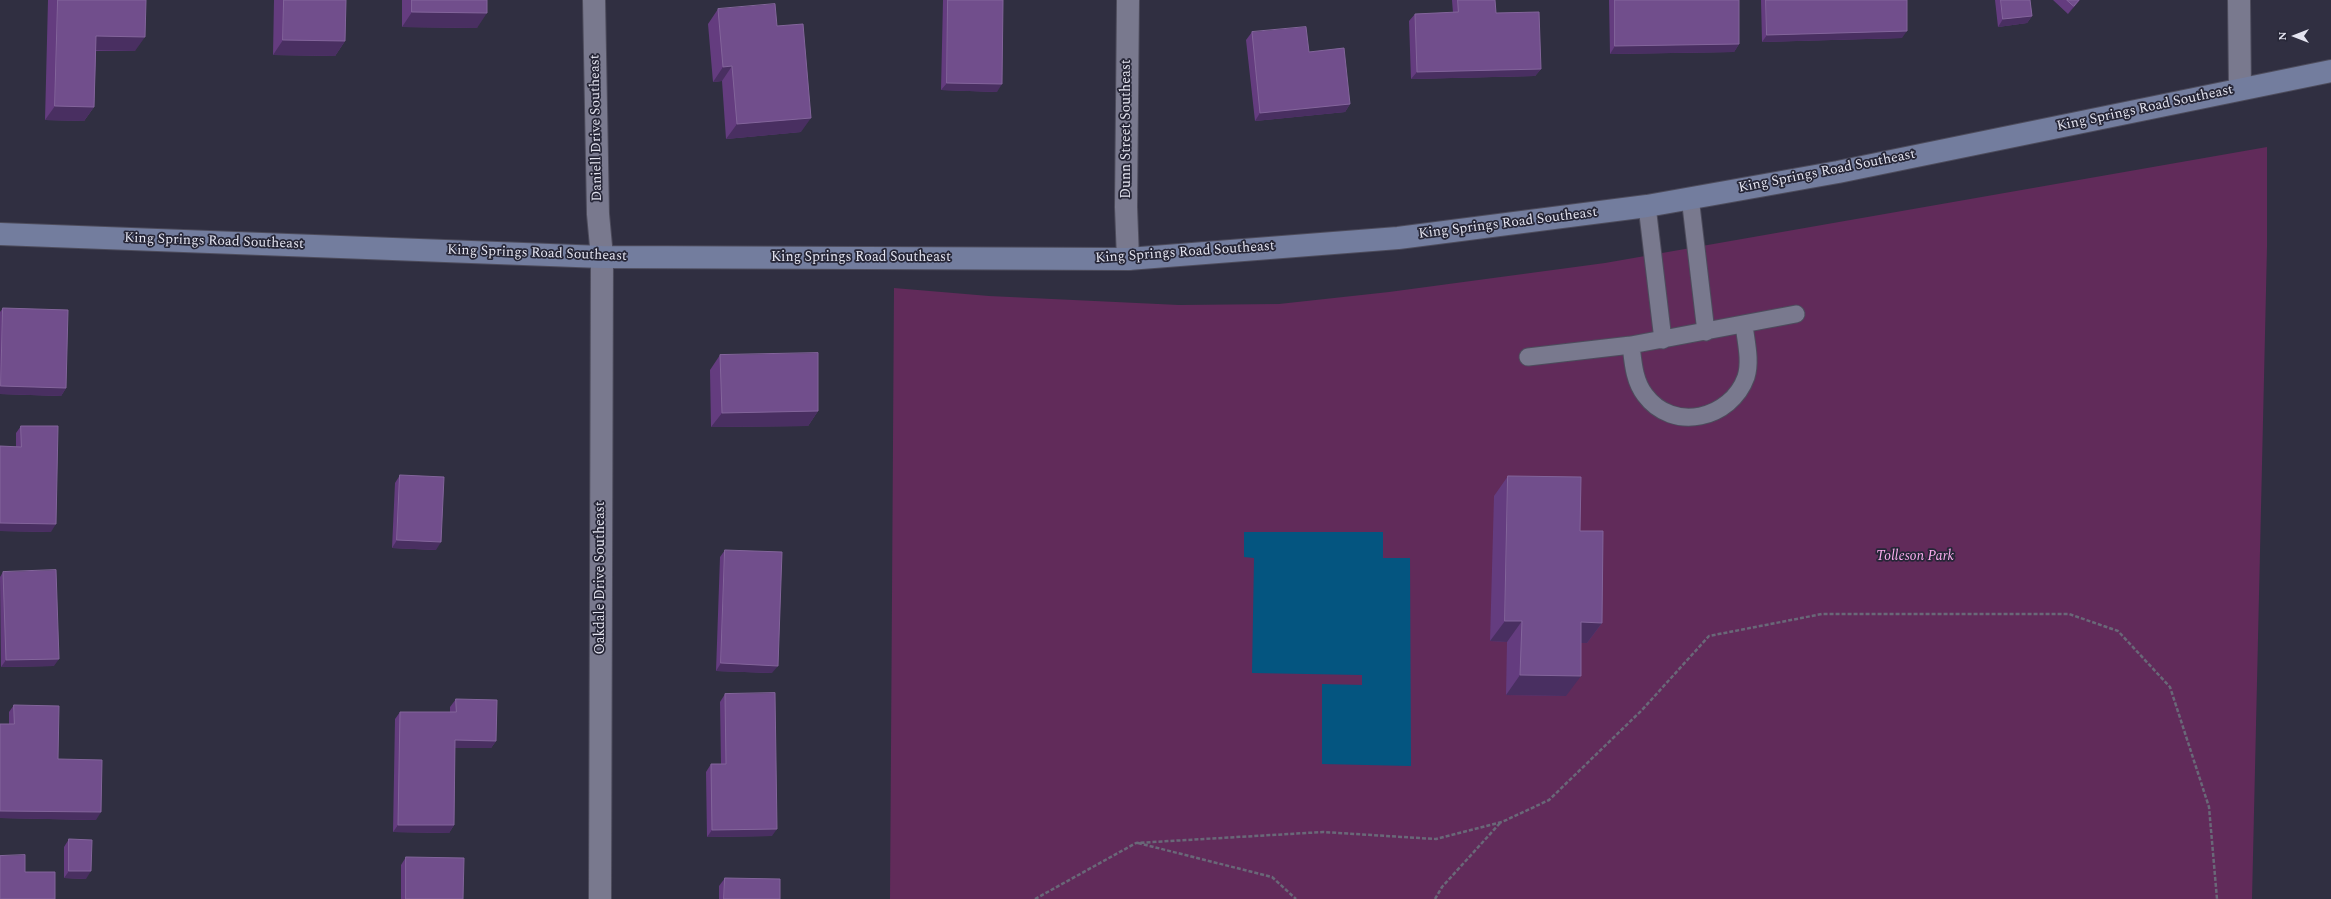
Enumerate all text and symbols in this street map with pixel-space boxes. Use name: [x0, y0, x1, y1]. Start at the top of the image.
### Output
north arrow: [2275, 16, 2315, 56]
text: N: [2274, 32, 2291, 41]
street label: Daniell Drive Southeast: [587, 54, 607, 202]
street label: Dunn Street Southeast: [1119, 59, 1135, 199]
street label: King Springs Road Southeast: [2055, 82, 2235, 136]
street label: King Springs Road Southeast: [1737, 147, 1917, 197]
street label: King Springs Road Southeast: [1418, 205, 1598, 243]
street label: King Springs Road Southeast: [124, 230, 304, 254]
street label: King Springs Road Southeast: [1095, 238, 1275, 268]
street label: King Springs Road Southeast: [447, 242, 627, 266]
street label: King Springs Road Southeast: [771, 250, 951, 266]
street label: Oakdale Drive Southeast: [593, 501, 609, 655]
park label: Tolleson Park: [1876, 549, 1954, 565]

